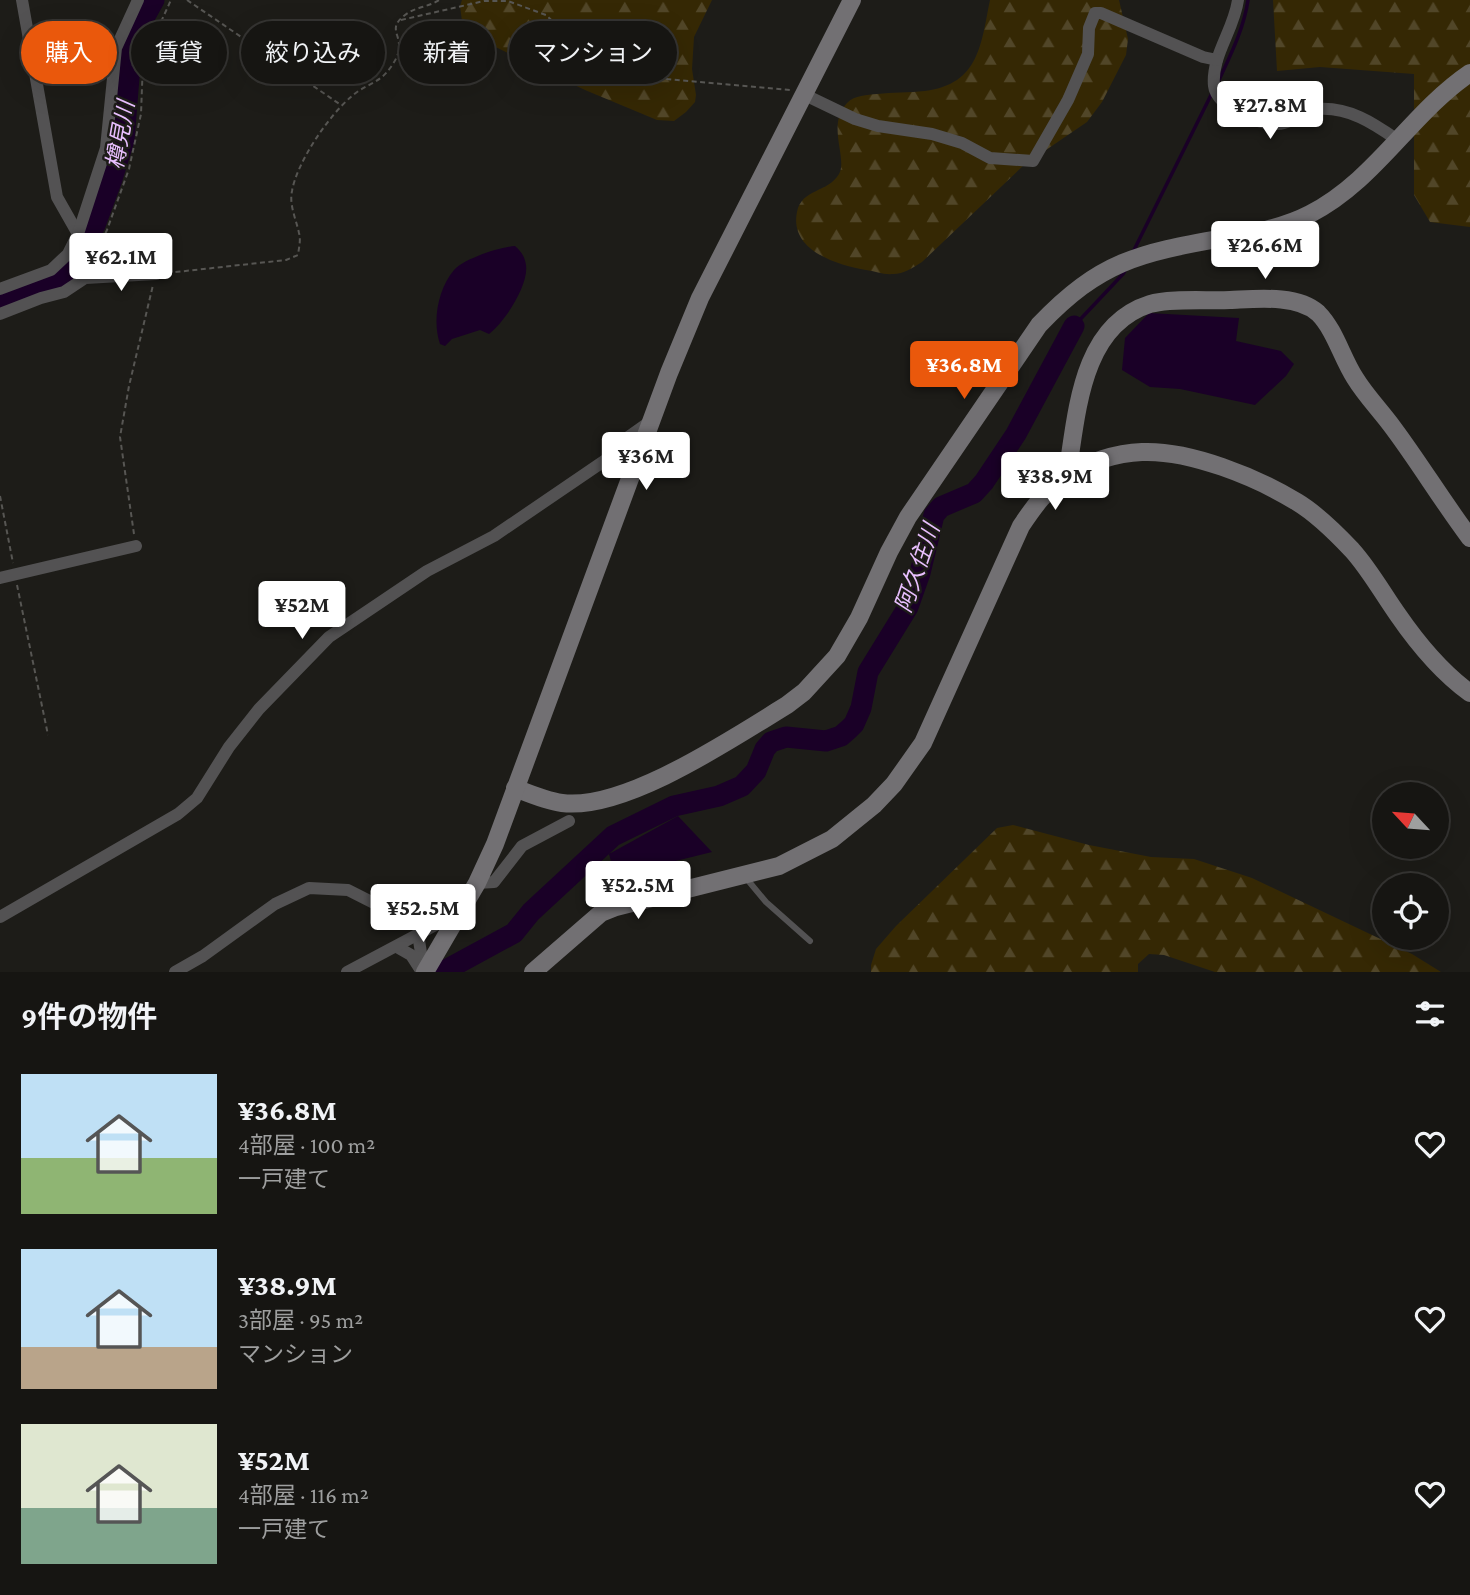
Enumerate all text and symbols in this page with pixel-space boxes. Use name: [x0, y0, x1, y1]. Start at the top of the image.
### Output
chip: 購入: [21, 21, 117, 84]
chip: 賃貸: [131, 21, 227, 84]
chip: 絞り込み: [241, 21, 385, 84]
chip: 新着: [399, 21, 495, 84]
chip: マンション: [509, 21, 677, 84]
pin: ¥27.8M: [1213, 82, 1327, 141]
text: ¥27.8M: [1233, 91, 1307, 117]
water label: 樽見川: [101, 96, 139, 171]
pin: ¥26.6M: [1208, 222, 1322, 281]
text: ¥26.6M: [1227, 231, 1303, 257]
pin: ¥62.1M: [64, 233, 178, 293]
text: ¥62.1M: [85, 243, 157, 269]
pin: ¥36.8M: [907, 342, 1021, 401]
text: ¥36.8M: [926, 351, 1002, 377]
pin: ¥36M: [605, 433, 687, 492]
text: ¥36M: [618, 442, 674, 468]
pin: ¥38.9M: [998, 452, 1112, 512]
text: ¥38.9M: [1017, 462, 1093, 488]
water label: 阿久住川: [890, 517, 945, 616]
pin: ¥52M: [261, 582, 343, 641]
text: ¥52M: [274, 591, 330, 617]
north arrow: [1372, 782, 1449, 859]
map controls: [1372, 782, 1449, 950]
pin: ¥52.5M: [581, 862, 695, 921]
text: ¥52.5M: [602, 871, 674, 897]
button: locate: [1372, 873, 1449, 950]
pin: ¥52.5M: [366, 884, 480, 944]
text: ¥52.5M: [387, 894, 459, 920]
icon: filters: [1411, 995, 1449, 1033]
text: 9件の物件: [21, 1000, 157, 1033]
text: ¥36.8M: [238, 1093, 337, 1126]
icon: home: [77, 1102, 161, 1186]
icon: heart: [1411, 1125, 1449, 1163]
text: 4部屋 · 100 m²: [238, 1132, 375, 1158]
text: 一戸建て: [238, 1166, 330, 1192]
text: ¥38.9M: [238, 1268, 337, 1301]
icon: home: [77, 1277, 161, 1361]
icon: heart: [1411, 1300, 1449, 1338]
text: 3部屋 · 95 m²: [238, 1307, 363, 1333]
text: マンション: [238, 1341, 353, 1367]
text: ¥52M: [238, 1443, 310, 1476]
icon: home: [77, 1452, 161, 1536]
icon: heart: [1411, 1475, 1449, 1513]
text: 4部屋 · 116 m²: [238, 1482, 369, 1508]
text: 一戸建て: [238, 1516, 330, 1542]

